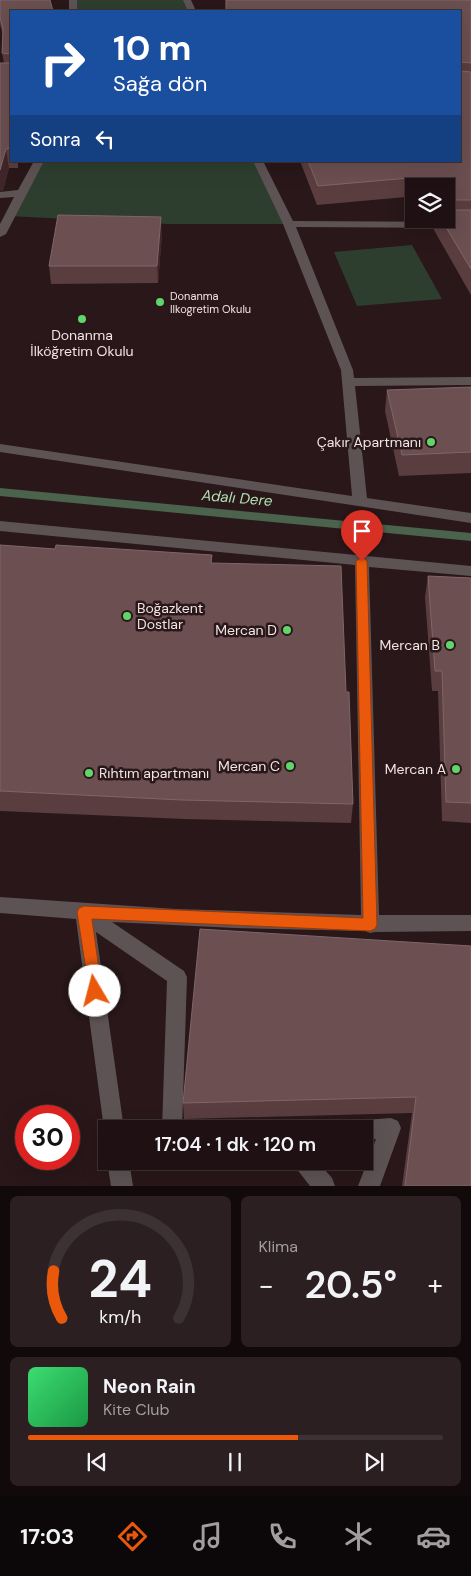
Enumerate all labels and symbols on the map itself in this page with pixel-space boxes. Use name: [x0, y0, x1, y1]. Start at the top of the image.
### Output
place label: Donanma Ilkogretim Okulu: [170, 289, 251, 316]
marker: Donanma Ilkogretim Okulu: [154, 296, 166, 308]
marker: Donanma İlköğretim Okulu: [76, 313, 88, 325]
place label: Donanma İlköğretim Okulu: [30, 326, 134, 360]
place label: Çakır Apartmanı: [317, 433, 421, 451]
marker: Çakır Apartmanı: [425, 436, 437, 448]
water label: Adalı Dere: [200, 485, 274, 511]
pin: [341, 510, 383, 561]
place label: Boğazkent Dostlar: [137, 599, 203, 633]
marker: Boğazkent Dostlar: [121, 610, 133, 622]
place label: Mercan D: [215, 621, 277, 639]
marker: Mercan D: [281, 624, 293, 636]
place label: Mercan B: [380, 636, 440, 654]
marker: Mercan B: [444, 639, 456, 651]
place label: Mercan C: [218, 757, 280, 775]
marker: Mercan C: [284, 760, 296, 772]
place label: Mercan A: [385, 760, 446, 778]
marker: Mercan A: [450, 763, 462, 775]
place label: Rıhtım apartmanı: [99, 764, 209, 782]
marker: Rıhtım apartmanı: [83, 767, 95, 779]
position arrow: [68, 964, 120, 1016]
speed limit sign: 30: [15, 1105, 80, 1170]

